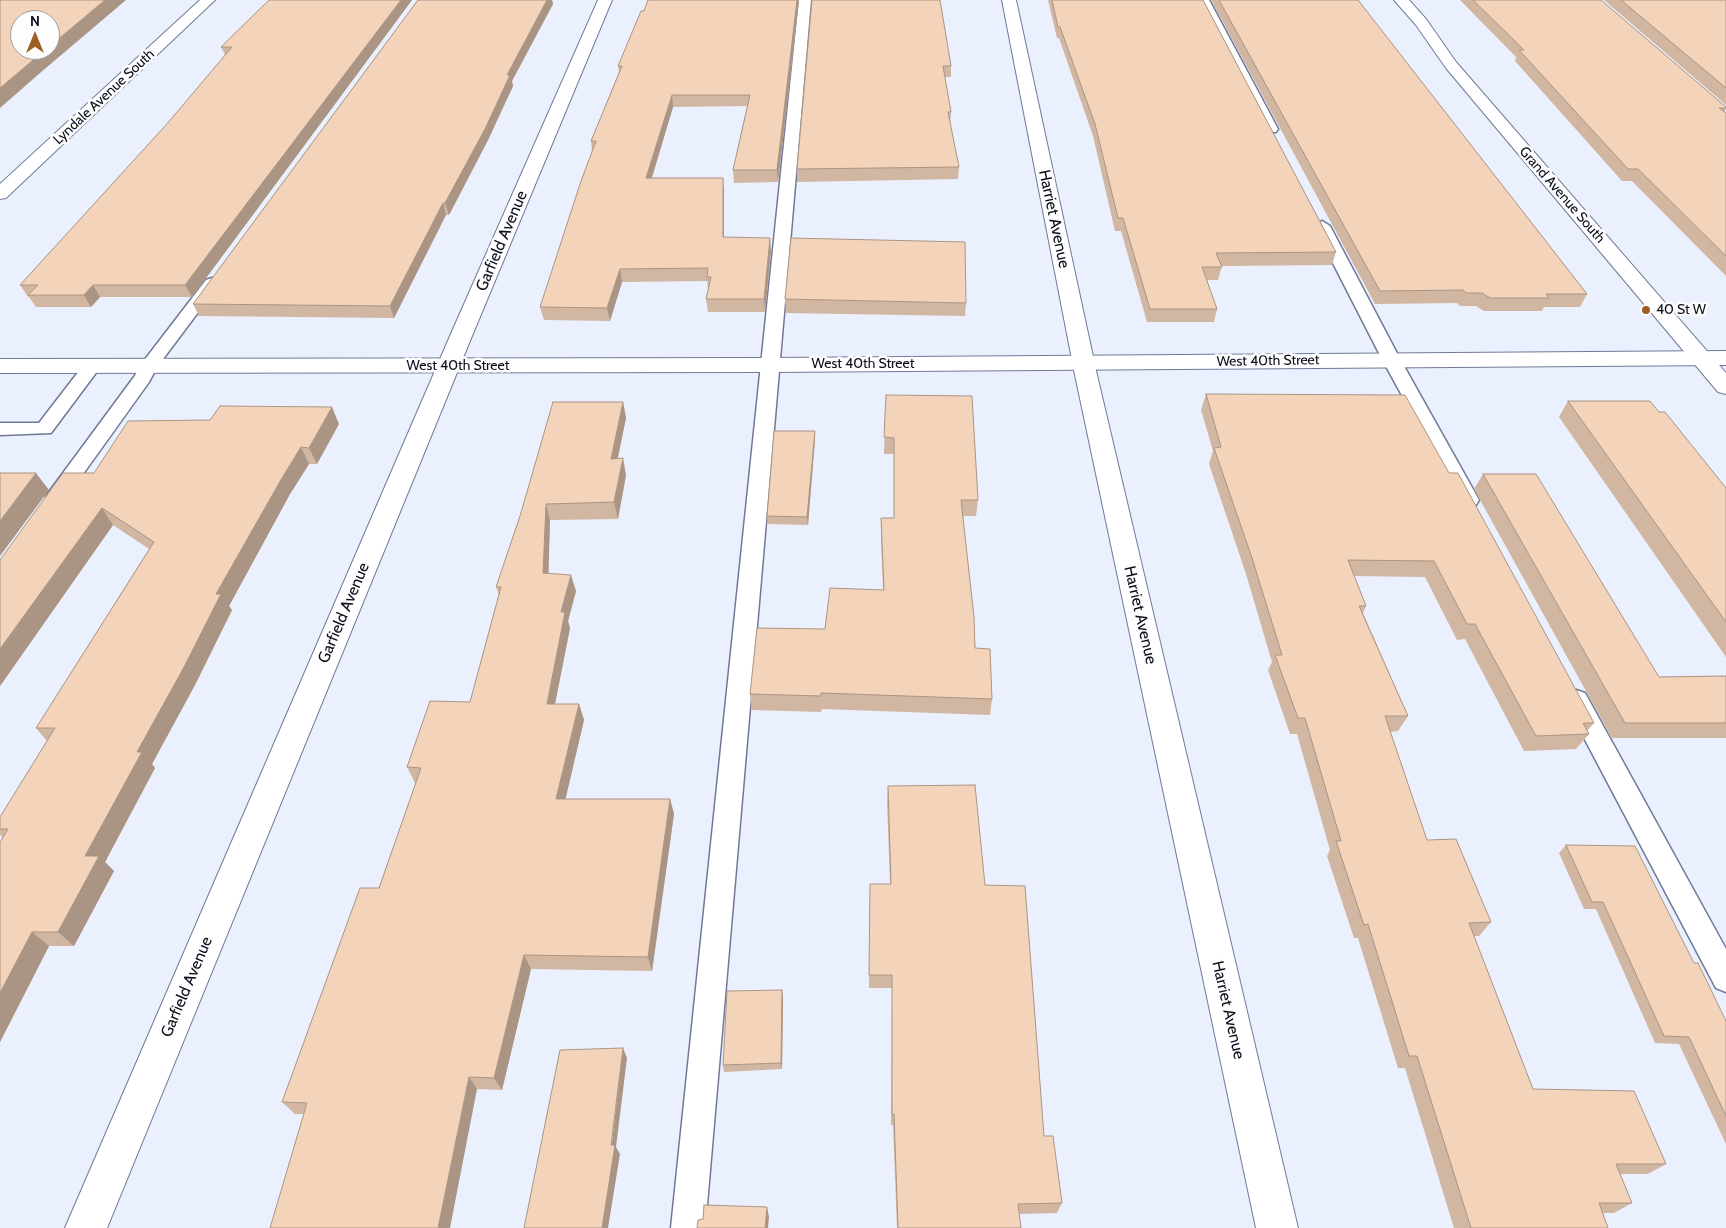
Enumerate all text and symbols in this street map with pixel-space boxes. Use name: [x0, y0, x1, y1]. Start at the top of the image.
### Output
north arrow: [10, 10, 60, 60]
text: N: [30, 12, 40, 30]
street label: Lyndale Avenue South: [50, 46, 158, 148]
street label: Grand Avenue South: [1516, 143, 1608, 247]
street label: Harriet Avenue: [1034, 168, 1074, 270]
street label: Garfield Avenue: [472, 188, 532, 294]
place label: 40 St W: [1656, 302, 1706, 318]
marker: 40 St W: [1640, 304, 1652, 316]
street label: West 40th Street: [1216, 352, 1320, 370]
street label: West 40th Street: [812, 356, 914, 372]
street label: West 40th Street: [407, 358, 509, 374]
street label: Garfield Avenue: [314, 560, 374, 666]
street label: Harriet Avenue: [1119, 564, 1161, 666]
street label: Garfield Avenue: [157, 934, 217, 1040]
street label: Harriet Avenue: [1207, 959, 1249, 1061]

